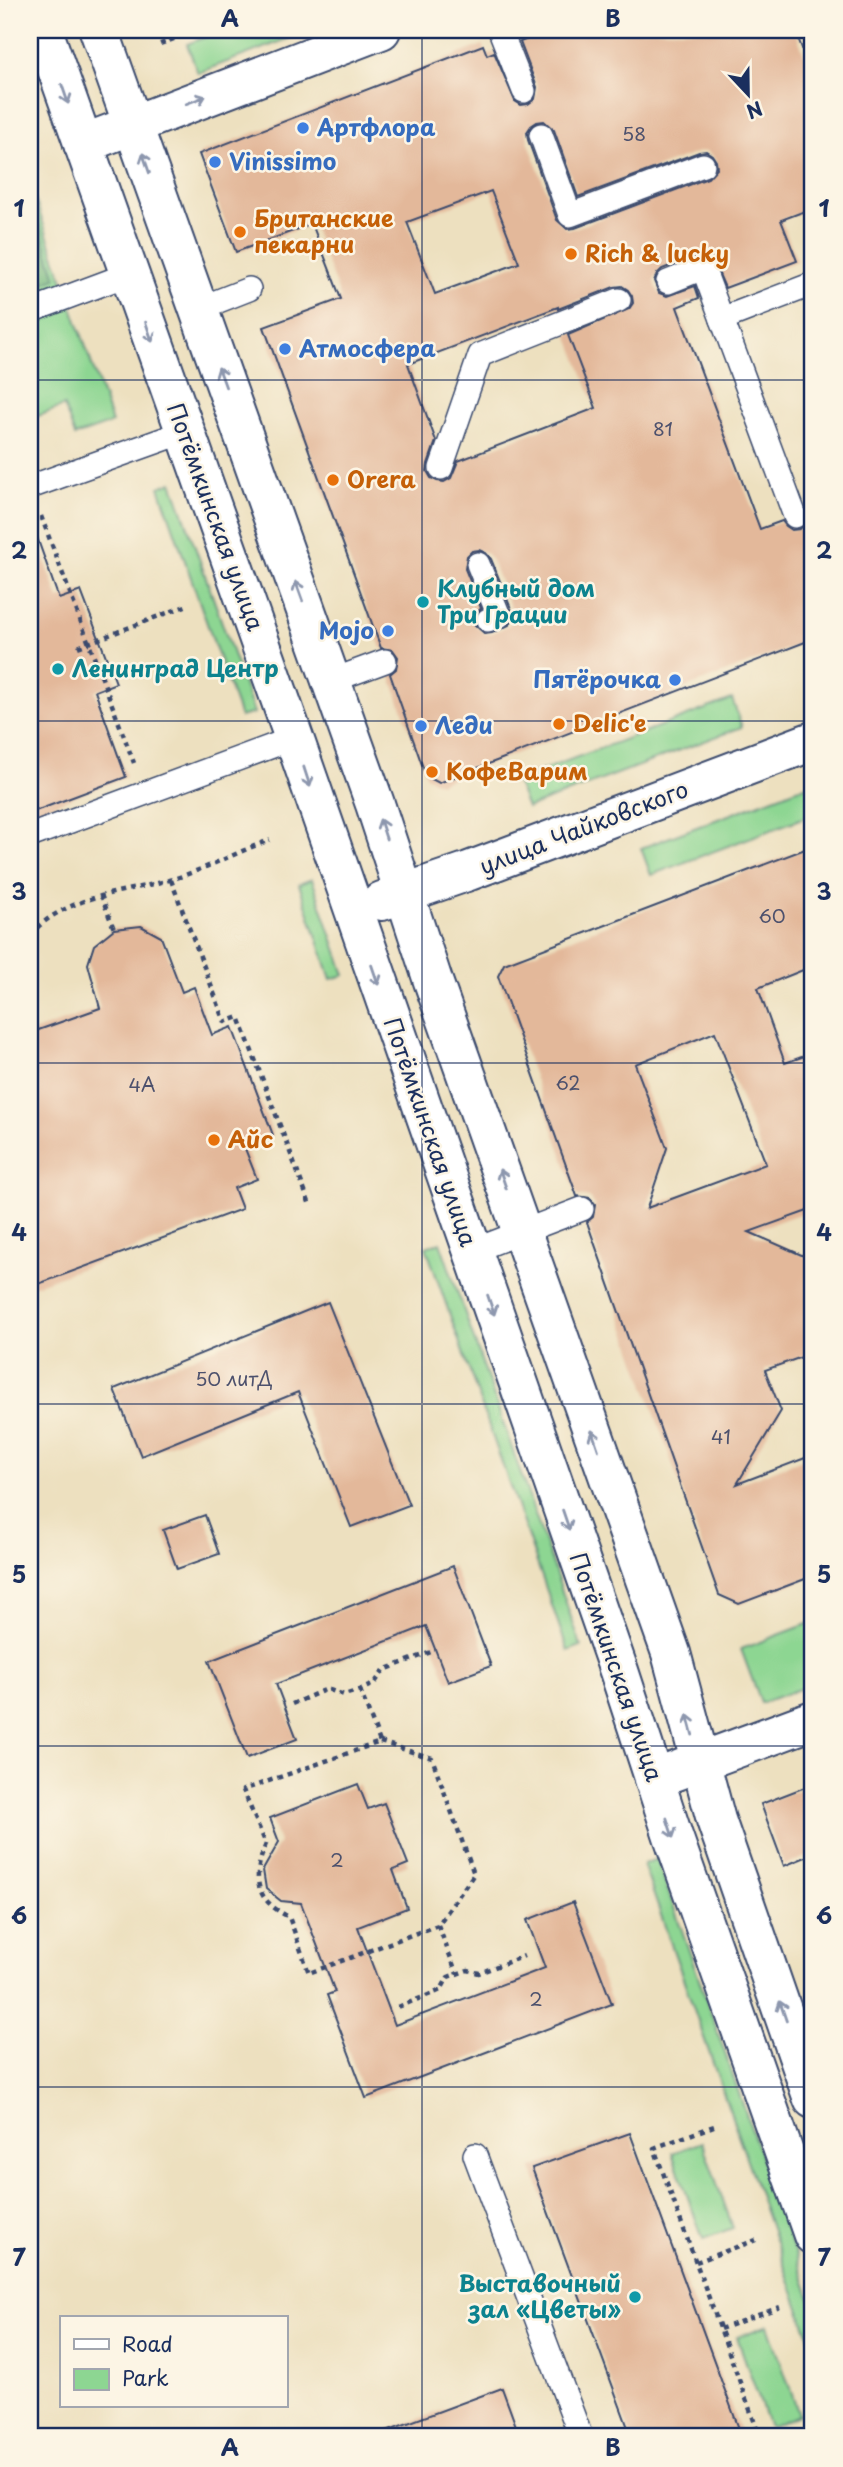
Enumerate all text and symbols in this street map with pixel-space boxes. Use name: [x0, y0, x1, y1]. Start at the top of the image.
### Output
text: A: [221, 0, 239, 35]
text: B: [605, 0, 621, 35]
north arrow: [714, 60, 784, 130]
one-way arrow: [60, 83, 72, 105]
one-way arrow: [185, 92, 206, 105]
text: N: [743, 95, 767, 126]
place label: Артфлора: [316, 109, 436, 144]
house number: 58: [622, 119, 646, 147]
marker: Артфлора: [295, 120, 311, 136]
place label: Vinissimo: [229, 143, 336, 178]
one-way arrow: [139, 152, 151, 174]
marker: Vinissimo: [207, 154, 223, 170]
text: 1: [14, 190, 25, 225]
text: 1: [819, 190, 830, 225]
place label: Британские пекарни: [254, 200, 394, 261]
marker: Британские пекарни: [232, 224, 248, 240]
place label: Rich & lucky: [585, 235, 729, 270]
marker: Rich & lucky: [563, 246, 579, 262]
one-way arrow: [144, 320, 156, 342]
place label: Атмосфера: [299, 330, 436, 365]
marker: Атмосфера: [277, 341, 293, 357]
one-way arrow: [215, 366, 227, 388]
street label: Потёмкинская улица: [159, 398, 274, 636]
house number: 81: [653, 414, 673, 442]
place label: Orera: [347, 461, 416, 496]
marker: Orera: [325, 472, 341, 488]
text: 2: [11, 532, 27, 567]
text: 2: [816, 532, 832, 567]
place label: Клубный дом Три Грации: [437, 570, 595, 631]
one-way arrow: [292, 580, 305, 602]
marker: Клубный дом Три Грации: [415, 594, 431, 610]
place label: Mojo: [319, 612, 374, 647]
marker: Mojo: [380, 623, 396, 639]
place label: Ленинград Центр: [72, 650, 279, 685]
marker: Ленинград Центр: [50, 661, 66, 677]
place label: Пятёрочка: [533, 661, 661, 696]
marker: Пятёрочка: [667, 672, 683, 688]
place label: Delic'e: [573, 705, 647, 740]
place label: Леди: [435, 707, 493, 742]
marker: Delic'e: [551, 716, 567, 732]
marker: Леди: [413, 718, 429, 734]
place label: КофеВарим: [446, 753, 588, 788]
marker: КофеВарим: [424, 764, 440, 780]
one-way arrow: [302, 766, 314, 788]
street label: улица Чайковского: [474, 771, 693, 883]
one-way arrow: [376, 818, 388, 840]
text: 3: [11, 873, 27, 908]
text: 3: [816, 873, 832, 908]
house number: 60: [758, 901, 786, 929]
one-way arrow: [370, 963, 382, 985]
street label: Потёмкинская улица: [376, 1012, 487, 1251]
house number: 62: [556, 1068, 580, 1096]
house number: 4А: [128, 1070, 156, 1098]
place label: Айс: [228, 1121, 273, 1156]
marker: Айс: [206, 1132, 222, 1148]
one-way arrow: [496, 1168, 508, 1190]
text: 4: [11, 1214, 27, 1249]
text: 4: [816, 1214, 832, 1249]
one-way arrow: [486, 1294, 498, 1316]
house number: 50 литД: [195, 1364, 273, 1392]
house number: 41: [711, 1422, 731, 1450]
one-way arrow: [588, 1429, 600, 1451]
one-way arrow: [561, 1508, 573, 1530]
street label: Потёмкинская улица: [562, 1547, 673, 1786]
text: 5: [12, 1556, 26, 1591]
text: 5: [817, 1556, 831, 1591]
one-way arrow: [683, 1714, 696, 1737]
one-way arrow: [665, 1817, 677, 1839]
house number: 2: [330, 1845, 344, 1873]
text: 6: [11, 1897, 27, 1932]
text: 6: [816, 1897, 832, 1932]
house number: 2: [529, 1984, 543, 2012]
one-way arrow: [776, 2001, 788, 2023]
text: 7: [12, 2239, 26, 2274]
text: 7: [817, 2239, 831, 2274]
place label: Выставочный зал «Цветы»: [458, 2265, 621, 2326]
marker: Выставочный зал «Цветы»: [627, 2289, 643, 2305]
legend: [60, 2316, 287, 2408]
text: Road: [122, 2327, 173, 2359]
text: Park: [122, 2361, 169, 2393]
text: A: [221, 2429, 239, 2464]
text: B: [605, 2429, 621, 2464]

